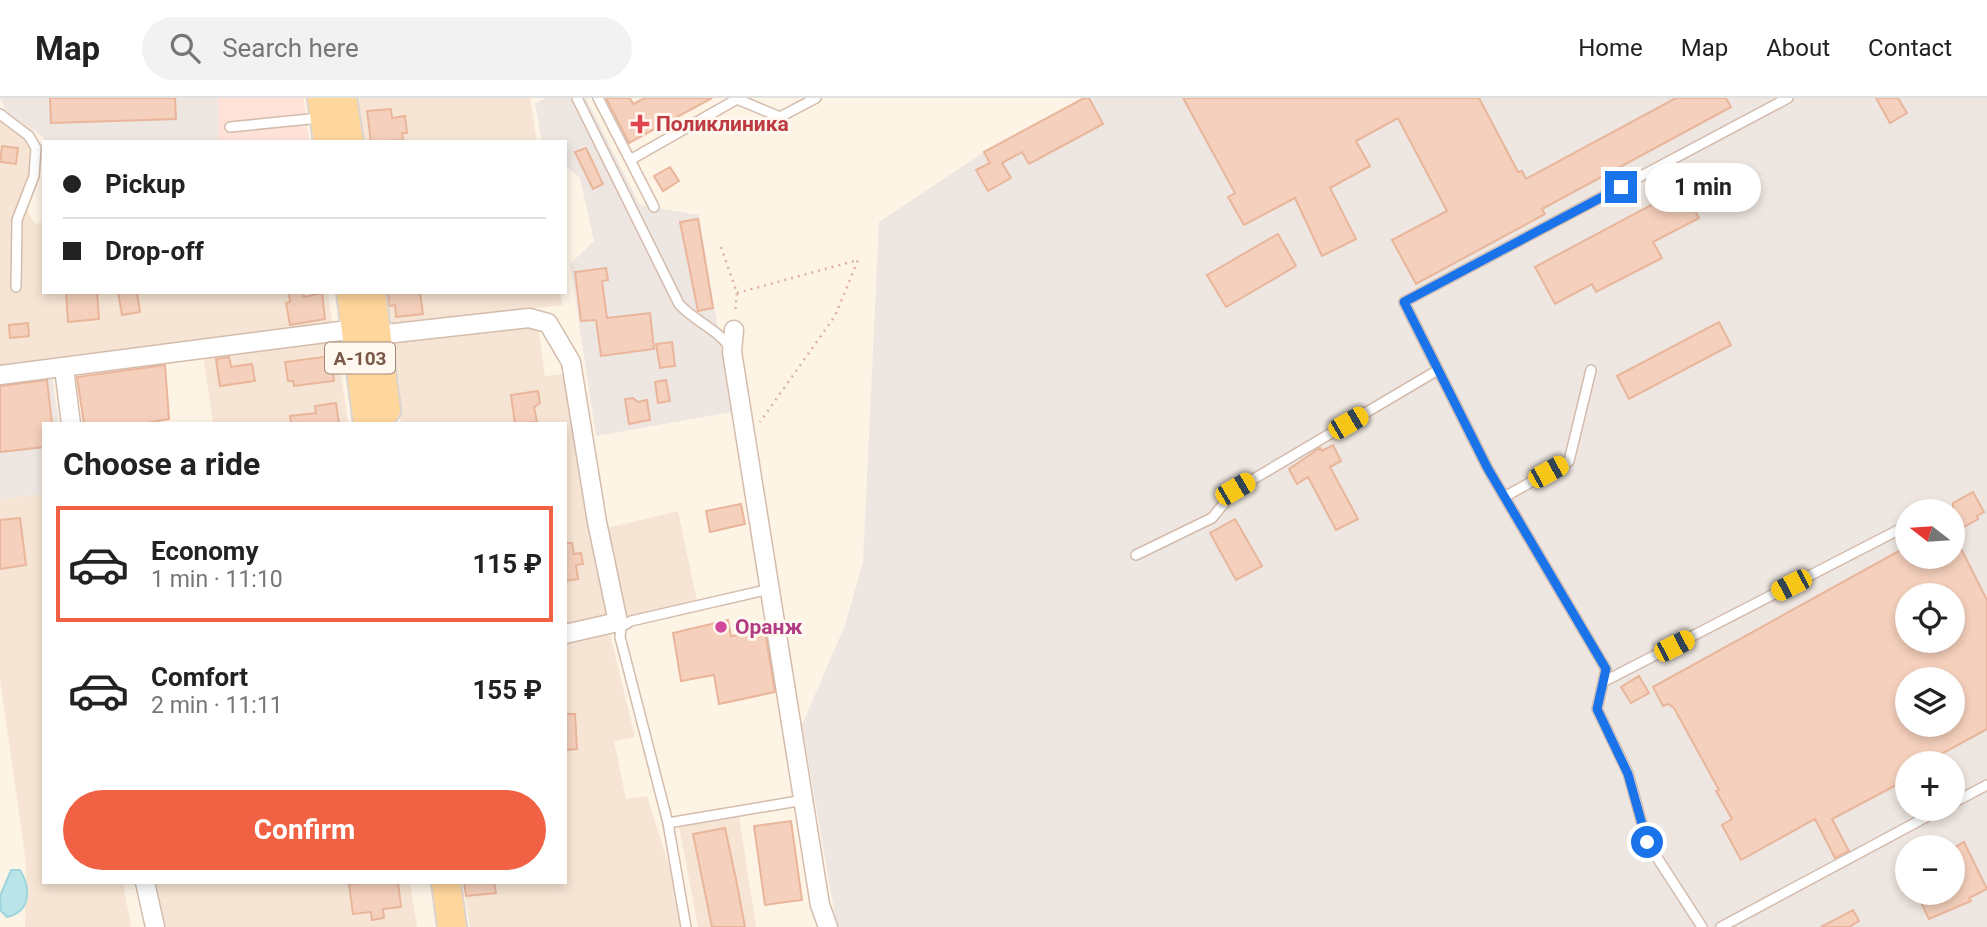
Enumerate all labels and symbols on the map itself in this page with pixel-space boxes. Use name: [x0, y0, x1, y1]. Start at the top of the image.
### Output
place label: Поликлиника: [656, 112, 789, 136]
marker: Поликлиника: [630, 114, 650, 134]
callout: 1 min: [1646, 162, 1761, 212]
route end: [1605, 171, 1637, 203]
road number: А-103: [325, 342, 395, 374]
car: [1325, 403, 1372, 443]
car: [1525, 453, 1572, 491]
car: [1212, 469, 1259, 509]
north arrow: [1895, 499, 1965, 569]
car: [1768, 566, 1815, 604]
place label: Оранж: [735, 615, 802, 639]
marker: Оранж: [713, 619, 729, 635]
car: [1651, 627, 1698, 665]
route start: [1631, 826, 1663, 858]

